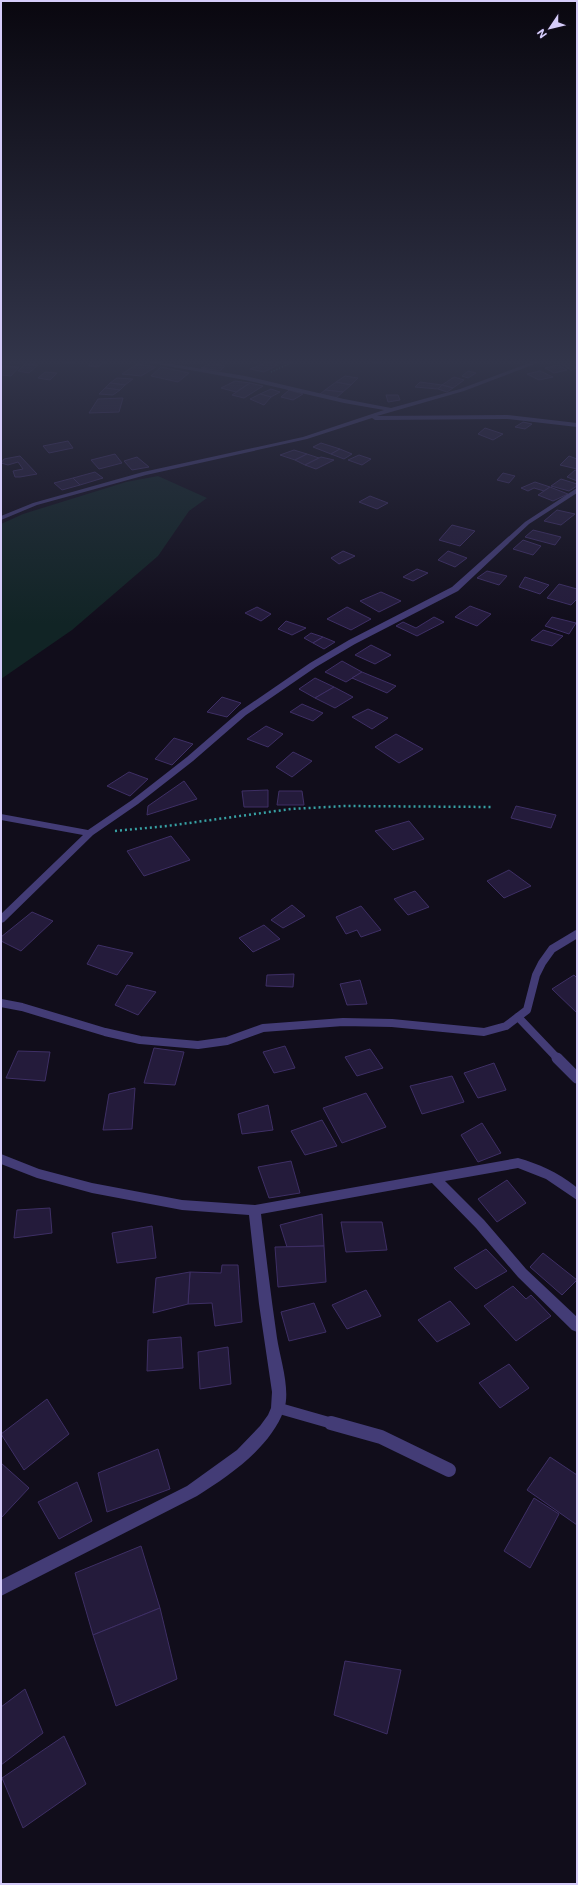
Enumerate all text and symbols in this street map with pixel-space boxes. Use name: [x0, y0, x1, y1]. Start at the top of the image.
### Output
north arrow: [530, 8, 570, 48]
text: N: [534, 27, 549, 41]

